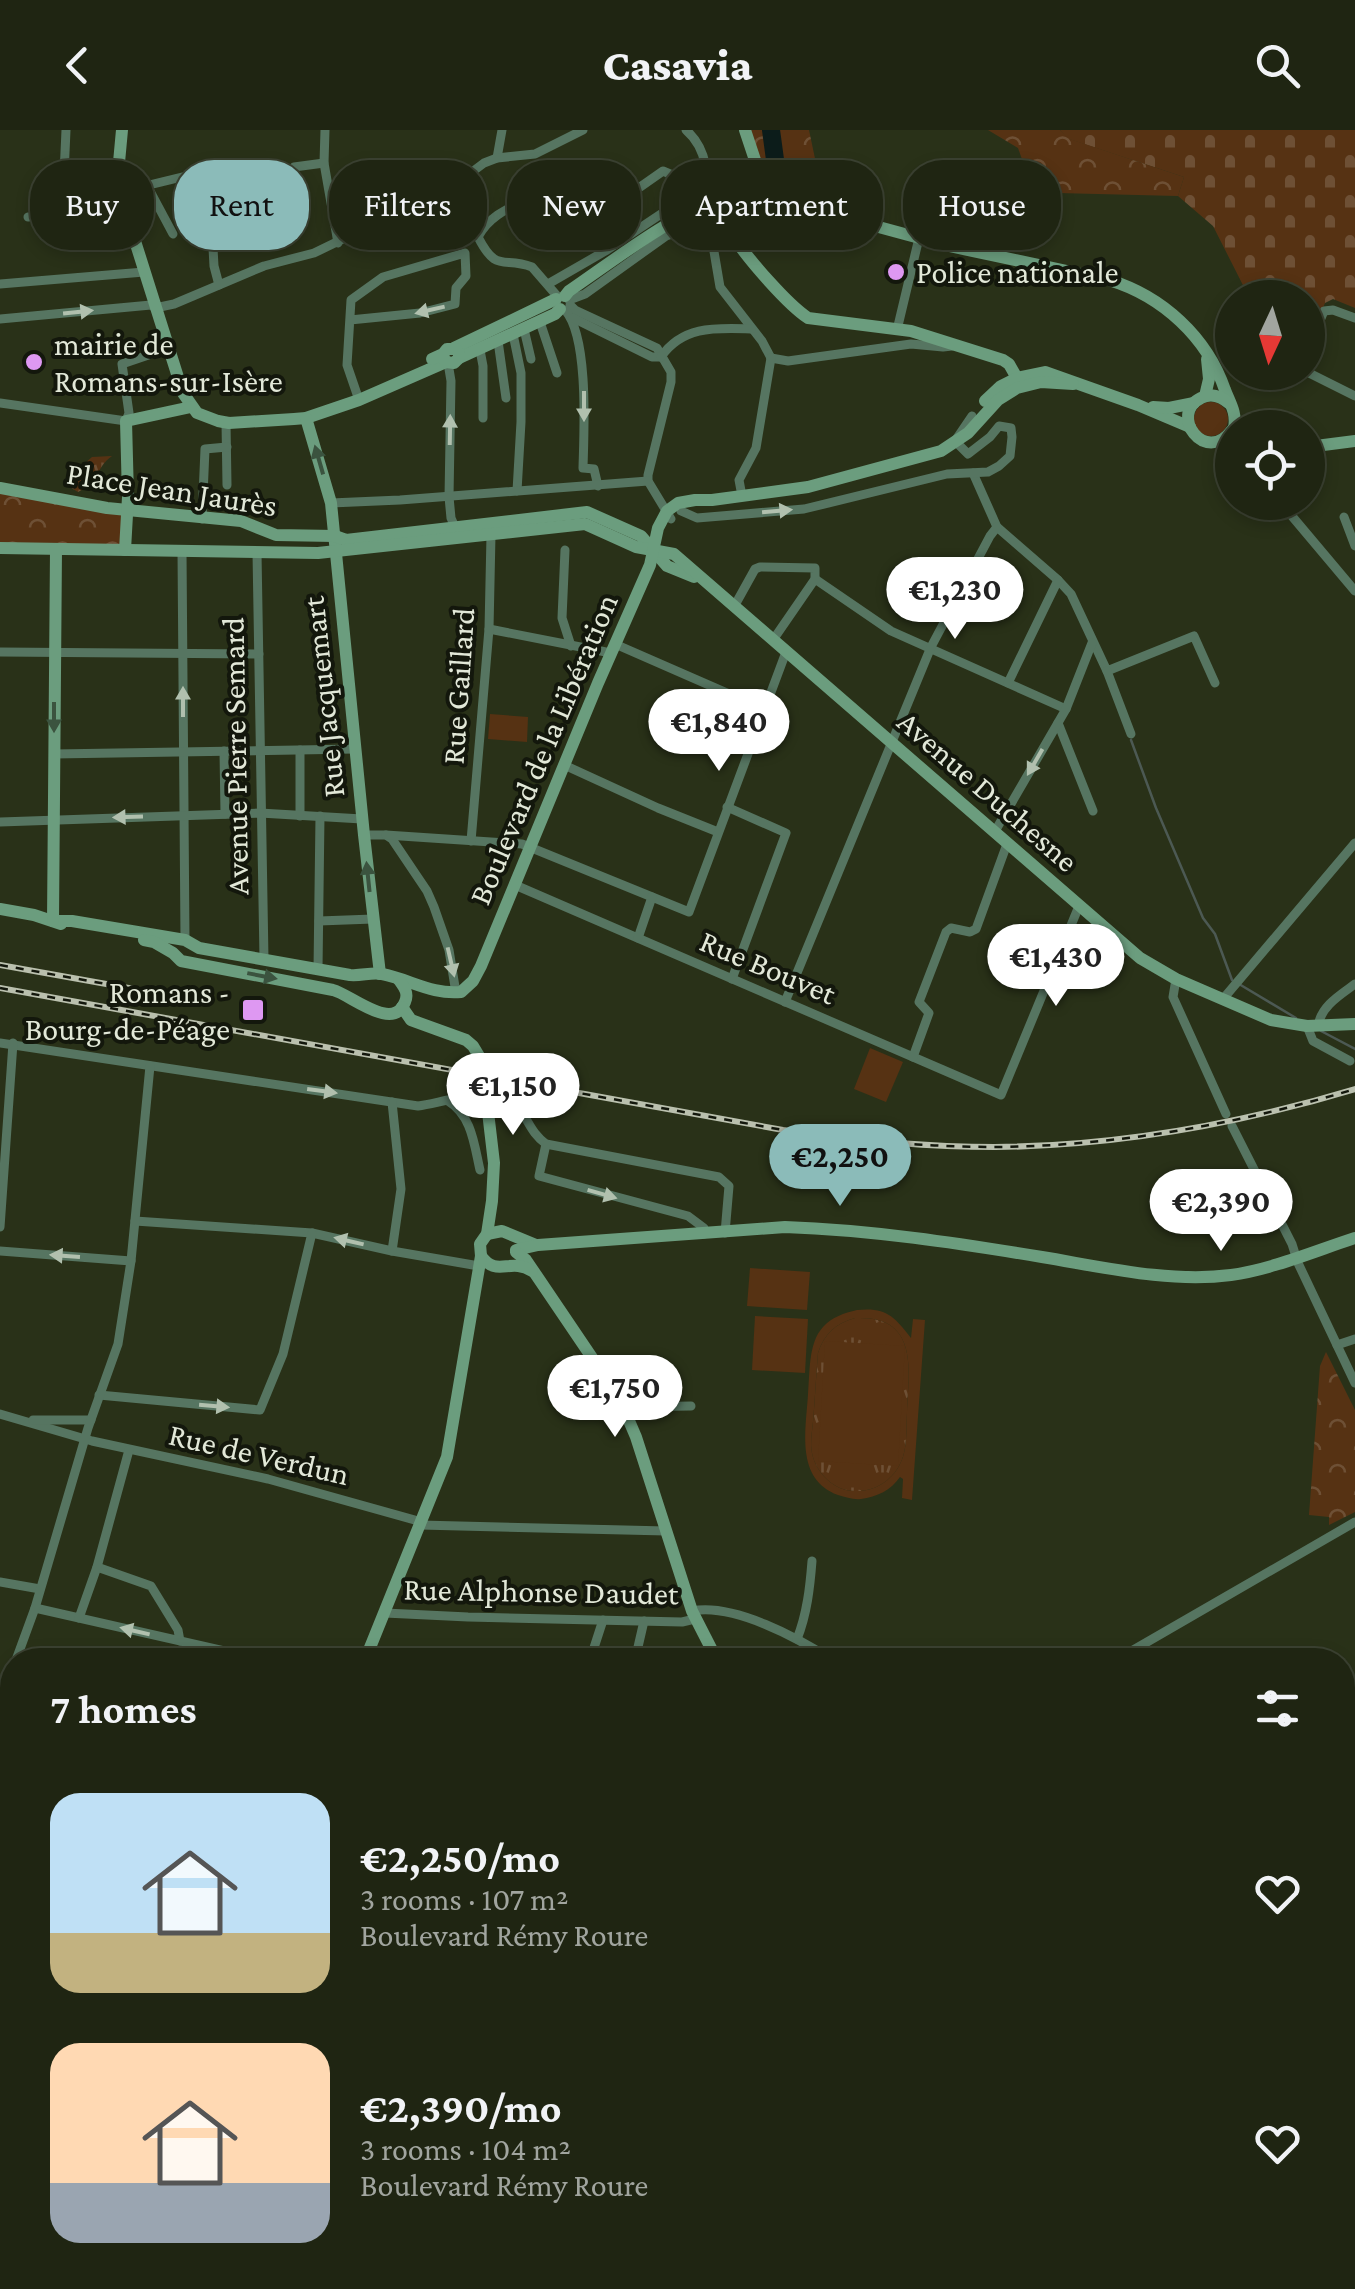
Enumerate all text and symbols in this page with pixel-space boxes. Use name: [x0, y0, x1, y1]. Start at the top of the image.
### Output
icon: back: [50, 38, 105, 93]
icon: search: [1250, 38, 1305, 93]
text: Casavia: [603, 40, 752, 90]
chip: Buy: [30, 160, 154, 250]
chip: Rent: [174, 160, 309, 250]
chip: Filters: [329, 160, 487, 250]
chip: New: [507, 160, 641, 250]
chip: Apartment: [661, 160, 883, 250]
chip: House: [903, 160, 1061, 250]
place label: Police nationale: [916, 254, 1119, 290]
marker: Police nationale: [885, 261, 907, 283]
north arrow: [1215, 280, 1325, 390]
map controls: [1215, 280, 1325, 520]
one-way arrow: [63, 303, 95, 319]
one-way arrow: [414, 303, 445, 318]
place label: mairie de Romans-sur-Isère: [54, 326, 283, 399]
marker: mairie de Romans-sur-Isère: [23, 351, 45, 373]
one-way arrow: [576, 391, 592, 423]
button: locate: [1215, 410, 1325, 520]
one-way arrow: [443, 413, 459, 445]
one-way arrow: [311, 444, 326, 475]
street label: Place Jean Jaurès: [64, 455, 280, 523]
one-way arrow: [762, 502, 793, 518]
pin: €1,230: [874, 557, 1036, 642]
text: €1,230: [908, 571, 1002, 607]
street label: Boulevard de la Libération: [461, 588, 625, 910]
street label: Rue Jacquemart: [295, 594, 351, 799]
street label: Rue Gaillard: [435, 606, 481, 766]
street label: Avenue Pierre Semard: [215, 617, 255, 895]
one-way arrow: [175, 686, 191, 718]
pin: €1,840: [638, 689, 800, 774]
one-way arrow: [46, 701, 62, 733]
text: €1,840: [670, 703, 768, 739]
street label: Avenue Duchesne: [891, 703, 1085, 879]
one-way arrow: [1027, 748, 1044, 776]
one-way arrow: [111, 809, 143, 825]
one-way arrow: [360, 860, 376, 892]
street label: Rue Bouvet: [695, 922, 842, 1012]
pin: €1,430: [975, 924, 1137, 1009]
text: €1,430: [1009, 938, 1103, 974]
one-way arrow: [444, 947, 459, 978]
one-way arrow: [247, 969, 279, 984]
place label: Romans - Bourg-de-Péage: [25, 974, 230, 1047]
marker: Romans - Bourg-de-Péage: [240, 997, 266, 1023]
pin: €1,150: [432, 1053, 594, 1138]
text: €1,150: [469, 1067, 557, 1103]
one-way arrow: [307, 1084, 339, 1100]
pin: €2,250: [759, 1124, 921, 1209]
text: €2,250: [791, 1138, 889, 1174]
pin: €2,390: [1140, 1169, 1302, 1254]
text: €2,390: [1172, 1183, 1270, 1219]
one-way arrow: [587, 1187, 618, 1202]
one-way arrow: [333, 1233, 364, 1249]
one-way arrow: [49, 1247, 81, 1263]
pin: €1,750: [534, 1355, 696, 1440]
text: €1,750: [569, 1369, 661, 1405]
one-way arrow: [199, 1399, 231, 1415]
street label: Rue de Verdun: [165, 1416, 353, 1492]
street label: Rue Alphonse Daudet: [403, 1571, 679, 1611]
one-way arrow: [119, 1622, 150, 1638]
icon: filters: [1250, 1681, 1305, 1736]
text: 7 homes: [50, 1685, 197, 1732]
icon: home: [130, 1833, 250, 1953]
text: €2,250/mo: [360, 1834, 560, 1881]
icon: heart: [1250, 1866, 1305, 1921]
text: 3 rooms · 107 m²: [360, 1881, 569, 1917]
text: Boulevard Rémy Roure: [360, 1917, 648, 1953]
icon: home: [130, 2083, 250, 2203]
text: €2,390/mo: [360, 2084, 562, 2131]
icon: heart: [1250, 2116, 1305, 2171]
text: 3 rooms · 104 m²: [360, 2131, 571, 2167]
text: Boulevard Rémy Roure: [360, 2167, 648, 2203]

